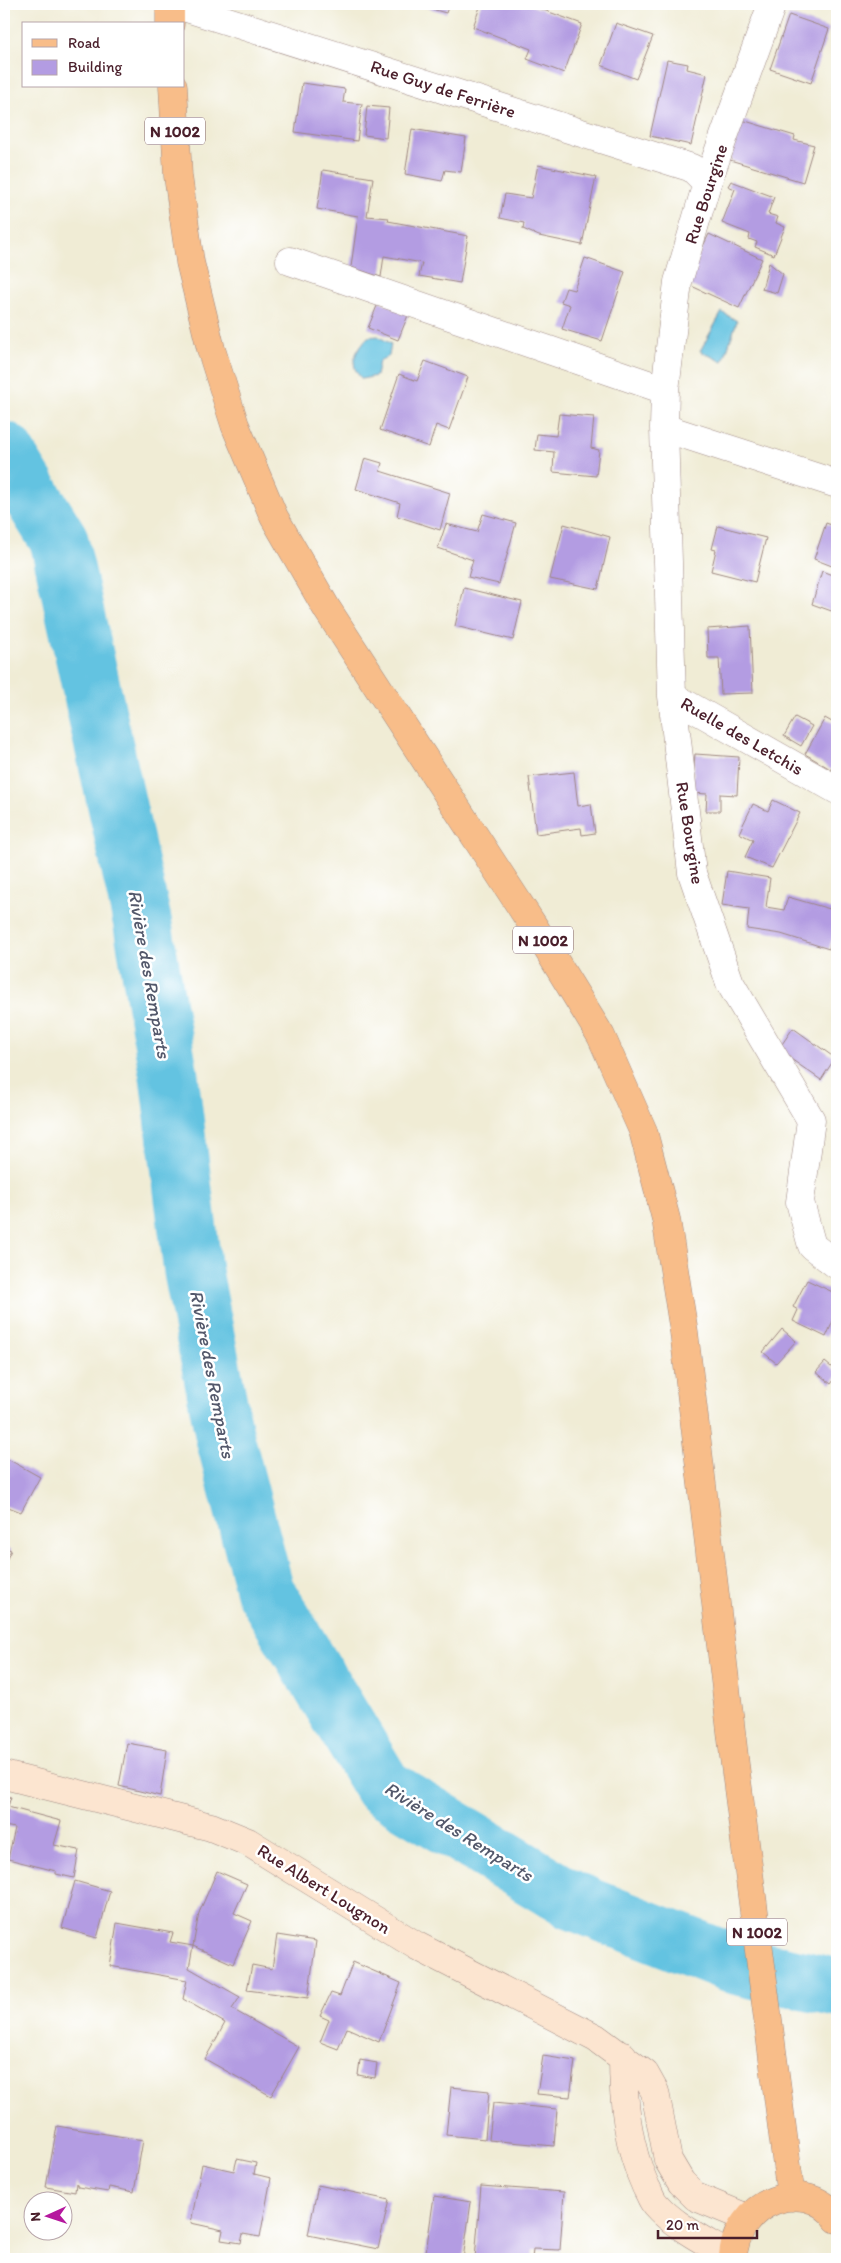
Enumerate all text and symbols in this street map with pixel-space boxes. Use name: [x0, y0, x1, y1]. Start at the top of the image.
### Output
legend: [22, 22, 185, 88]
text: Road: [68, 34, 101, 52]
street label: Rue Guy de Ferrière: [368, 55, 518, 123]
text: Building: [68, 58, 122, 76]
road number: N 1002: [145, 118, 205, 144]
street label: Rue Bourgine: [680, 141, 732, 247]
street label: Ruelle des Letchis: [677, 692, 807, 780]
street label: Rue Bourgine: [671, 780, 709, 886]
water label: Rivière des Remparts: [123, 888, 176, 1061]
road number: N 1002: [513, 926, 573, 954]
water label: Rivière des Remparts: [185, 1288, 240, 1461]
water label: Rivière des Remparts: [380, 1776, 538, 1887]
street label: Rue Albert Lougnon: [253, 1839, 395, 1939]
road number: N 1002: [727, 1918, 787, 1945]
north arrow: [22, 2190, 72, 2240]
scale bar: [658, 2208, 757, 2240]
text: N: [27, 2211, 44, 2222]
text: 20 m: [666, 2216, 700, 2234]

